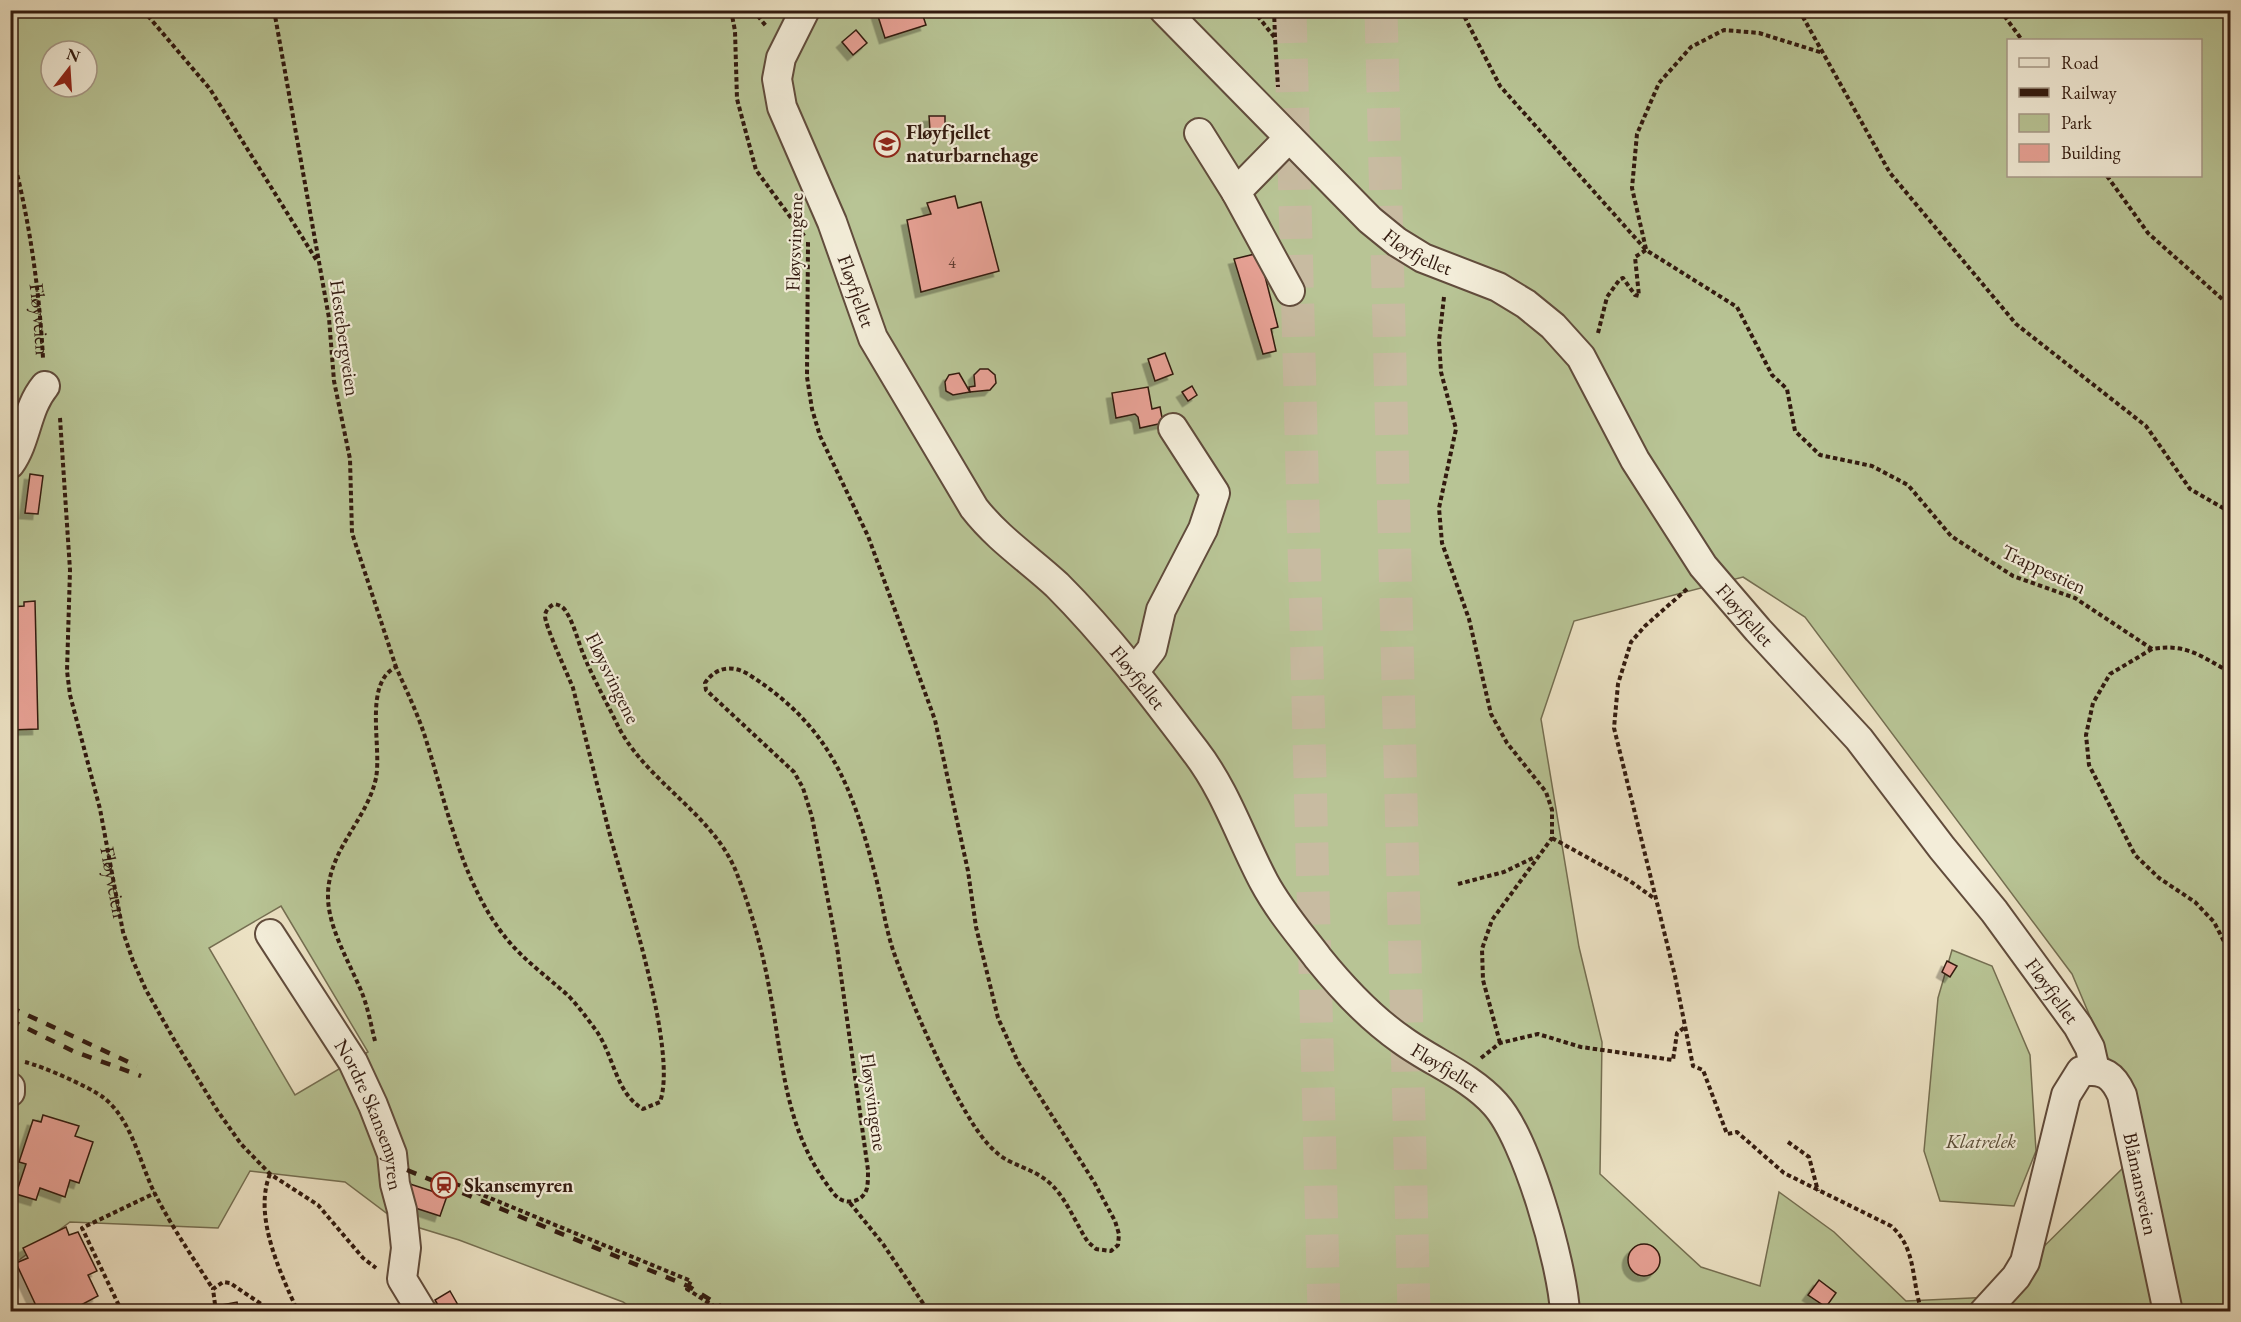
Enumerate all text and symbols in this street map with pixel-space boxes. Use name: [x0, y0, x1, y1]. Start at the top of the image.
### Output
north arrow: [39, 39, 99, 99]
legend: [2007, 39, 2202, 177]
text: N: [64, 43, 83, 67]
text: Road: [2061, 51, 2100, 74]
text: Railway: [2061, 81, 2117, 104]
text: Park: [2061, 111, 2092, 134]
place label: Fløyfjellet naturbarnehage: [906, 119, 1038, 168]
school or university icon: Fløyfjellet naturbarnehage: [872, 129, 902, 159]
text: Building: [2061, 141, 2121, 164]
street label: Fløysvingene: [779, 192, 809, 292]
street label: Fløyfjellet: [1377, 223, 1457, 281]
street label: Fløyfjellet: [832, 251, 881, 332]
house number: 4: [948, 252, 956, 273]
street label: Hestebergveien: [324, 278, 366, 398]
street label: Fløyveien: [24, 282, 56, 356]
street label: Trappestien: [1997, 538, 2091, 600]
street label: Fløyfjellet: [1711, 578, 1780, 652]
street label: Fløysvingene: [580, 628, 646, 728]
street label: Fløyfjellet: [1104, 640, 1172, 715]
street label: Fløyveien: [94, 844, 133, 921]
street label: Fløyfjellet: [2020, 953, 2085, 1029]
street label: Nordre Skansemyren: [328, 1034, 409, 1194]
street label: Fløyfjellet: [1406, 1037, 1486, 1098]
street label: Fløysvingene: [854, 1051, 894, 1153]
park label: Klatrelek: [1945, 1128, 2016, 1154]
street label: Blåmansveien: [2117, 1130, 2164, 1238]
station icon: Skansemyren: [429, 1170, 459, 1200]
place label: Skansemyren: [464, 1172, 573, 1198]

